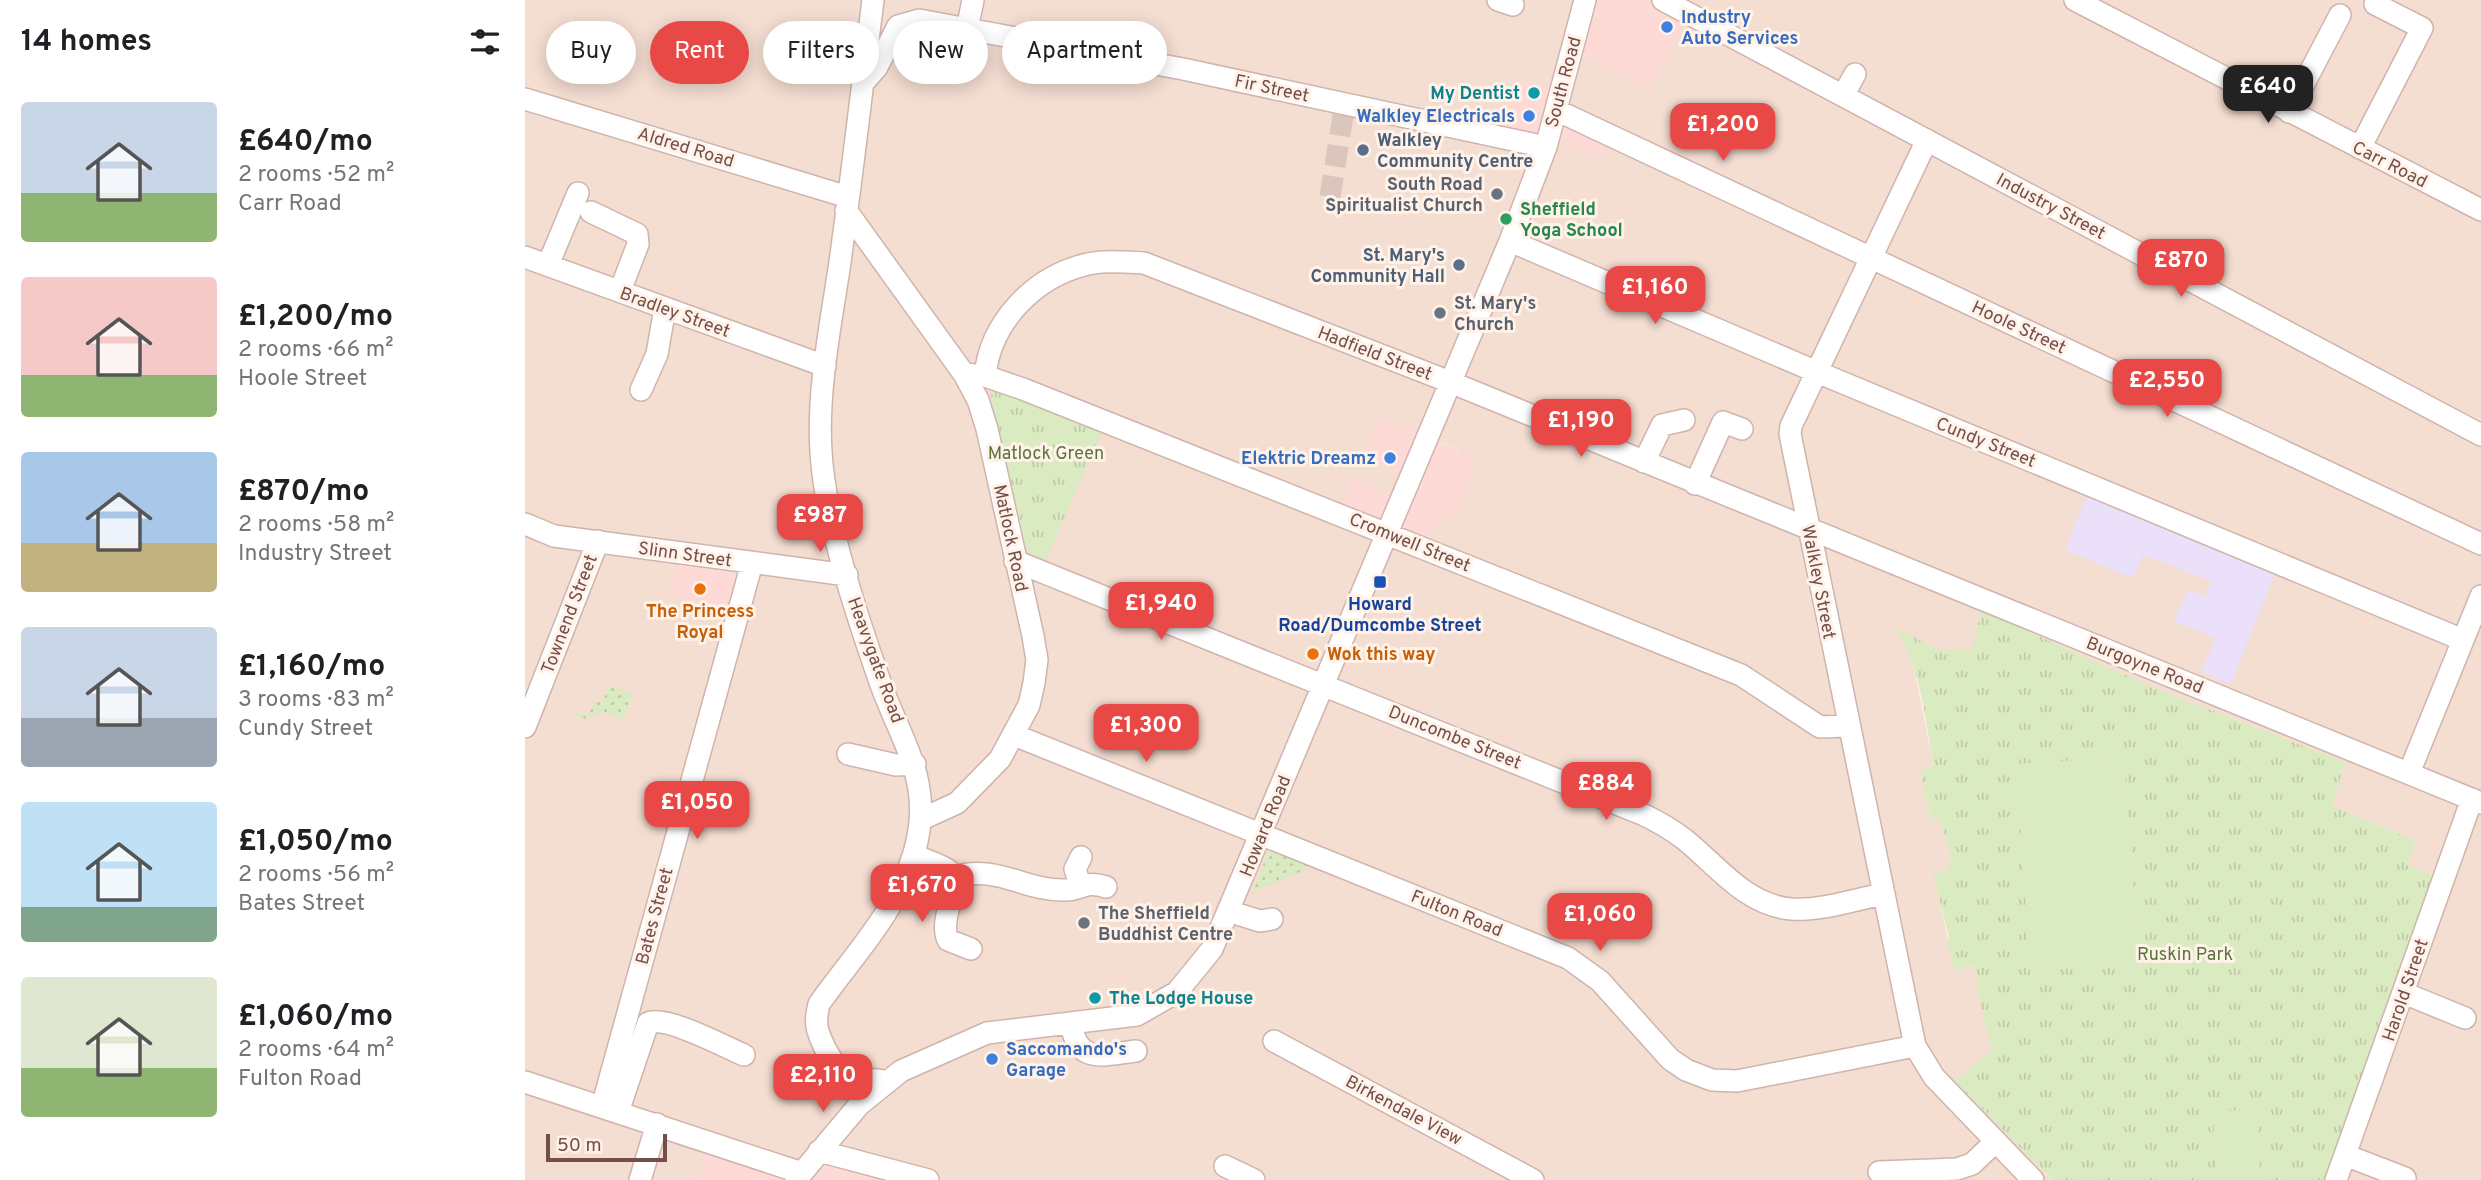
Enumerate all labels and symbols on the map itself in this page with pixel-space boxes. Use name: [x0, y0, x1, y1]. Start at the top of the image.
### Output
place label: Industry Auto Services: [1681, 7, 1798, 51]
marker: Industry Auto Services: [1659, 19, 1675, 35]
street label: South Road: [1541, 34, 1588, 130]
pin: £640: [2227, 66, 2309, 125]
street label: Fir Street: [1232, 70, 1311, 109]
place label: My Dentist: [1430, 83, 1520, 106]
marker: My Dentist: [1526, 85, 1542, 101]
pin: £1,200: [1666, 104, 1780, 163]
place label: Walkley Electricals: [1356, 106, 1515, 129]
marker: Walkley Electricals: [1521, 108, 1537, 124]
street label: Aldred Road: [635, 123, 737, 174]
place label: Walkley Community Centre: [1377, 130, 1533, 174]
street label: Carr Road: [2348, 137, 2431, 194]
marker: Walkley Community Centre: [1355, 142, 1371, 158]
street label: Industry Street: [1992, 169, 2109, 246]
place label: South Road Spiritualist Church: [1325, 174, 1483, 218]
marker: South Road Spiritualist Church: [1489, 186, 1505, 202]
place label: Sheffield Yoga School: [1520, 199, 1623, 243]
marker: Sheffield Yoga School: [1498, 211, 1514, 227]
pin: £870: [2140, 240, 2222, 299]
place label: St. Mary's Community Hall: [1311, 245, 1445, 289]
marker: St. Mary's Community Hall: [1451, 257, 1467, 273]
pin: £1,160: [1598, 266, 1712, 326]
street label: Bradley Street: [616, 283, 733, 344]
place label: St. Mary's Church: [1454, 293, 1536, 337]
street label: Hoole Street: [1968, 297, 2069, 360]
marker: St. Mary's Church: [1432, 305, 1448, 321]
street label: Hadfield Street: [1314, 322, 1435, 387]
pin: £2,550: [2110, 360, 2224, 419]
pin: £1,190: [1524, 400, 1638, 459]
street label: Cundy Street: [1932, 413, 2039, 474]
park label: Matlock Green: [988, 443, 1104, 466]
place label: Elektric Dreamz: [1241, 448, 1376, 471]
marker: Elektric Dreamz: [1382, 450, 1398, 466]
street label: Matlock Road: [987, 483, 1032, 594]
pin: £987: [779, 494, 861, 554]
street label: Cromwell Street: [1345, 509, 1473, 578]
street label: Walkley Street: [1795, 523, 1840, 641]
street label: Slinn Street: [636, 538, 733, 573]
street label: Townend Street: [537, 552, 604, 678]
marker: Howard Road/Dumcombe Street: [1372, 574, 1388, 590]
marker: The Princess Royal: [692, 581, 708, 597]
pin: £1,940: [1104, 582, 1218, 642]
street label: Heavygate Road: [841, 594, 908, 727]
place label: Howard Road/Dumcombe Street: [1278, 594, 1482, 638]
place label: The Princess Royal: [646, 601, 754, 645]
street label: Burgoyne Road: [2082, 632, 2206, 700]
place label: Wok this way: [1327, 644, 1435, 667]
marker: Wok this way: [1305, 646, 1321, 662]
street label: Duncombe Street: [1385, 701, 1524, 775]
pin: £1,300: [1089, 704, 1203, 764]
pin: £884: [1565, 762, 1647, 822]
street label: Howard Road: [1236, 772, 1297, 881]
pin: £1,050: [640, 782, 754, 841]
pin: £1,670: [865, 864, 979, 924]
street label: Bates Street: [631, 865, 679, 967]
street label: Fulton Road: [1407, 886, 1506, 943]
pin: £1,060: [1543, 894, 1657, 953]
place label: The Sheffield Buddhist Centre: [1098, 903, 1233, 947]
marker: The Sheffield Buddhist Centre: [1076, 915, 1092, 931]
street label: Harold Street: [2378, 936, 2435, 1045]
park label: Ruskin Park: [2137, 944, 2233, 967]
place label: The Lodge House: [1109, 988, 1253, 1011]
marker: The Lodge House: [1087, 990, 1103, 1006]
place label: Saccomando's Garage: [1006, 1039, 1127, 1083]
marker: Saccomando's Garage: [984, 1051, 1000, 1067]
pin: £2,110: [766, 1054, 880, 1114]
street label: Birkendale View: [1341, 1071, 1466, 1152]
scale bar: [546, 1131, 667, 1163]

